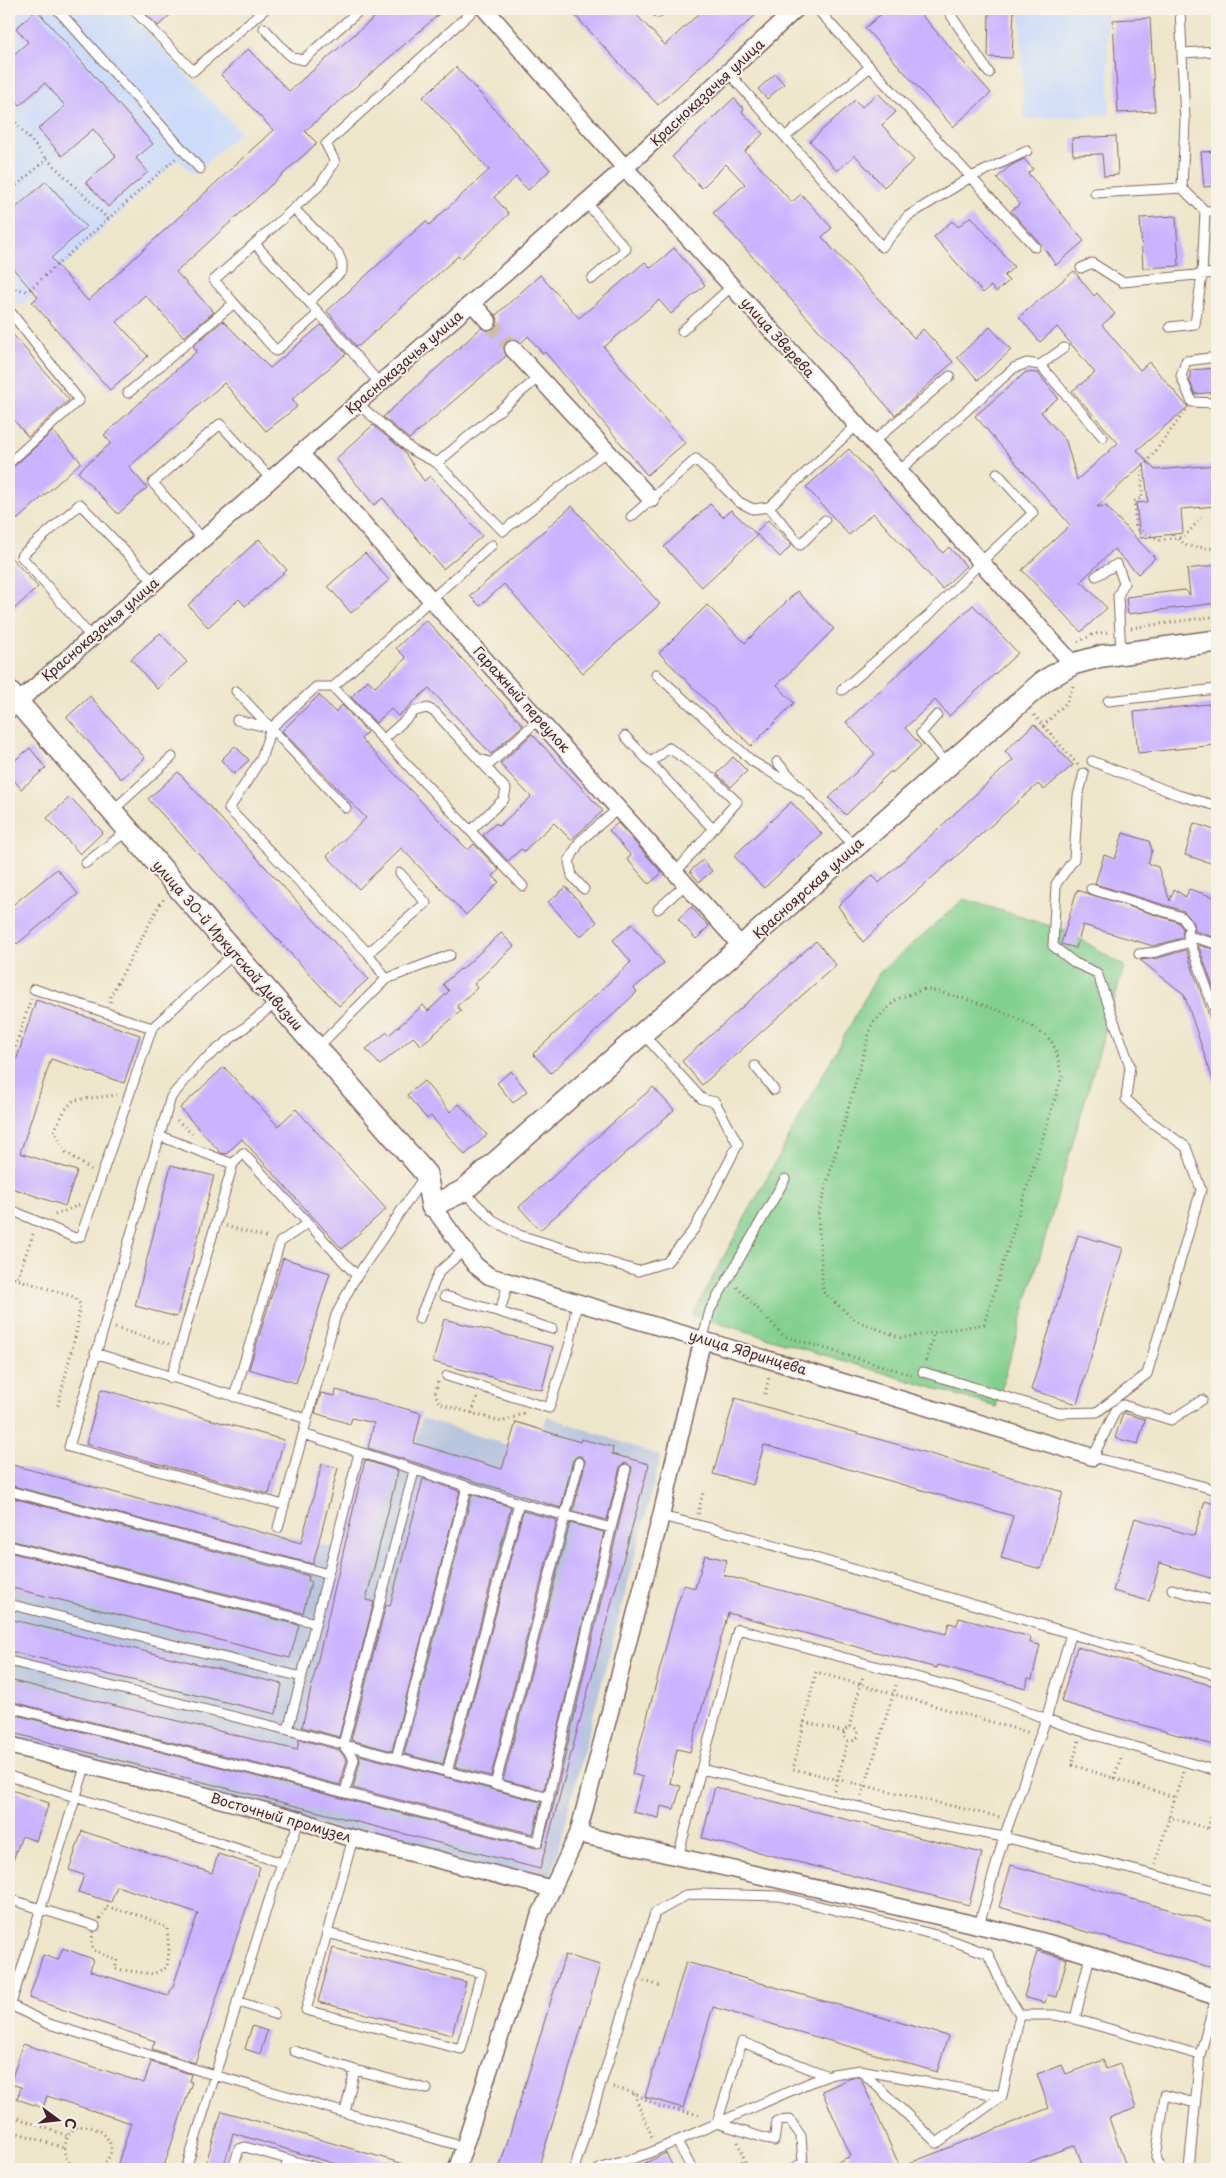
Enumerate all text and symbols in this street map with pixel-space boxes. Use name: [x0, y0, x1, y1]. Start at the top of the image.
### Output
street label: Красноказачья улица: [645, 33, 769, 151]
street label: улица Зверева: [736, 292, 820, 382]
street label: Красноказачья улица: [341, 305, 467, 419]
street label: Красноказачья улица: [37, 572, 163, 686]
street label: Гаражный переулок: [469, 641, 576, 757]
street label: Красноярская улица: [748, 832, 868, 943]
street label: улица 30-й Иркутской Дивизии: [148, 855, 308, 1035]
street label: улица Ядринцева: [686, 1324, 810, 1380]
street label: Восточный промузел: [208, 1787, 354, 1847]
north arrow: [32, 2096, 82, 2146]
text: С: [60, 2116, 83, 2131]

